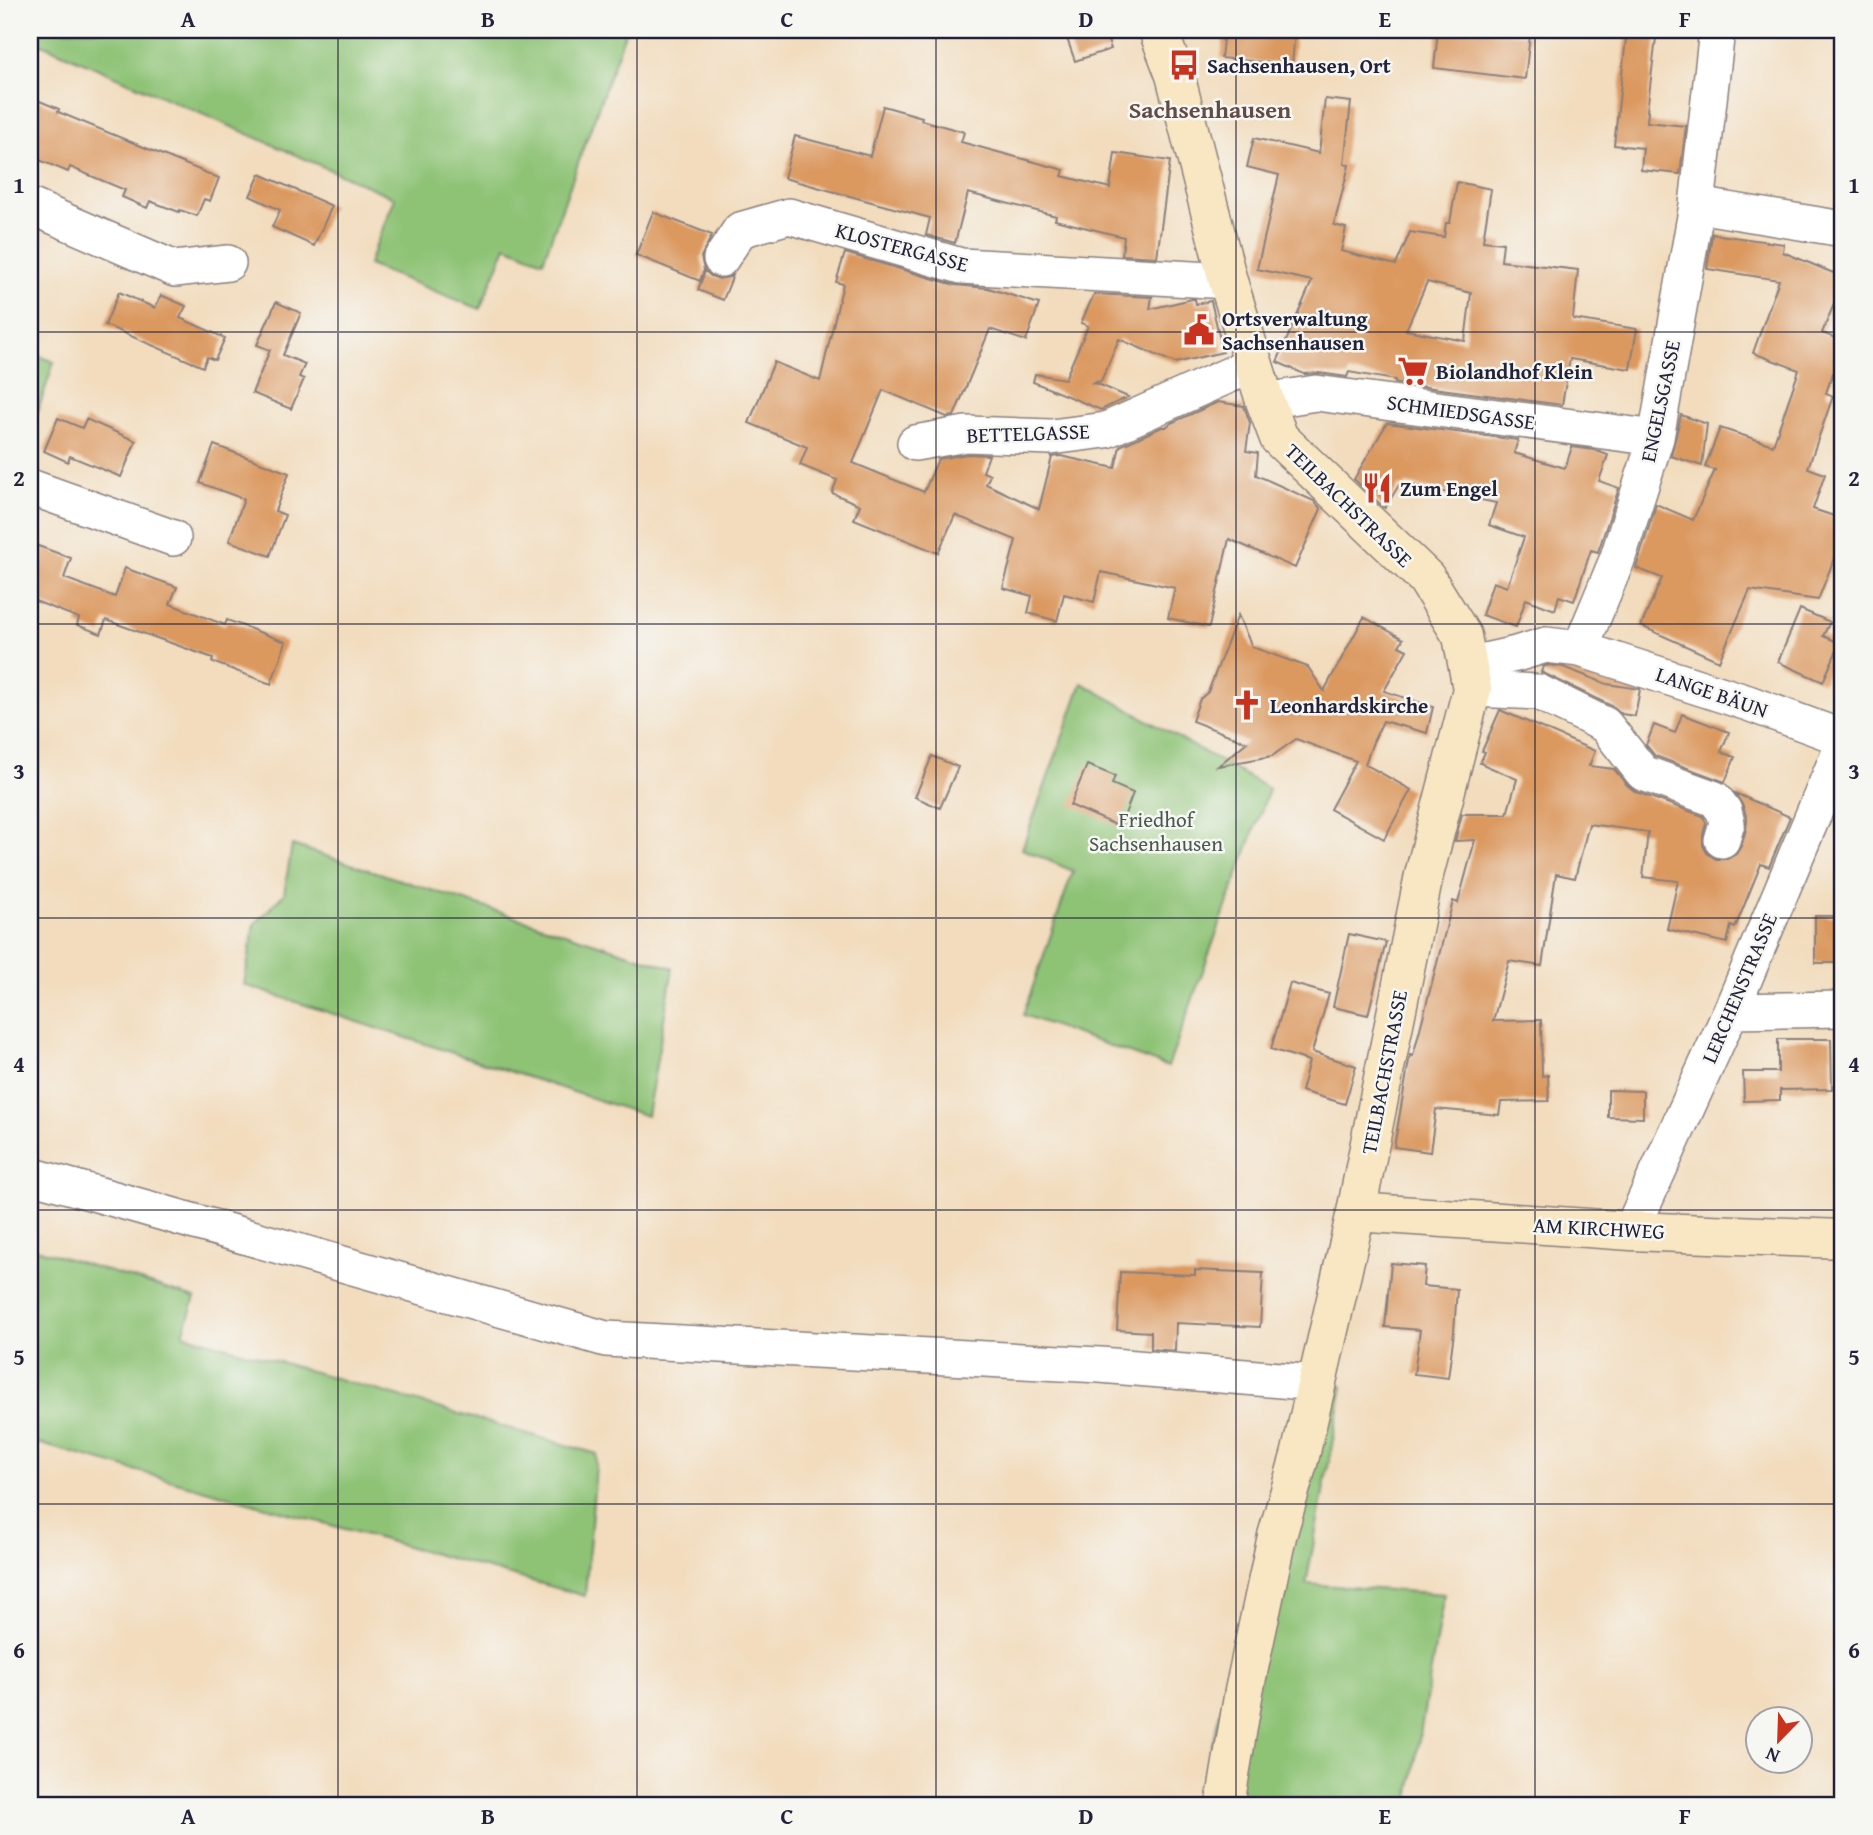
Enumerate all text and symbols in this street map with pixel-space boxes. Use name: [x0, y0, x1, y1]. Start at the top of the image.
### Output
text: A: [181, 2, 196, 35]
text: B: [481, 2, 495, 35]
text: C: [780, 2, 794, 35]
text: D: [1079, 2, 1094, 35]
text: E: [1379, 2, 1391, 35]
text: F: [1679, 2, 1691, 35]
bus stop icon: Sachsenhausen, Ort: [1167, 48, 1201, 82]
place label: Sachsenhausen, Ort: [1207, 50, 1391, 81]
district label: Sachsenhausen: [1129, 92, 1291, 127]
text: 1: [13, 168, 25, 201]
text: 1: [1848, 168, 1860, 201]
street label: KLOSTERGASSE: [832, 214, 972, 280]
place label: Ortsverwaltung Sachsenhausen: [1222, 303, 1369, 358]
public building icon: Ortsverwaltung Sachsenhausen: [1182, 313, 1216, 347]
street label: ENGELSGASSE: [1632, 337, 1688, 465]
supermarket icon: Biolandhof Klein: [1396, 354, 1430, 388]
place label: Biolandhof Klein: [1436, 356, 1594, 387]
street label: SCHMIEDSGASSE: [1385, 386, 1537, 438]
street label: BETTELGASSE: [966, 415, 1090, 451]
street label: TEILBACHSTRASSE: [1278, 436, 1420, 574]
text: 2: [13, 461, 25, 494]
text: 2: [1848, 461, 1860, 494]
restaurant icon: Zum Engel: [1360, 471, 1394, 505]
place label: Zum Engel: [1400, 473, 1498, 504]
street label: LANGE BÄUN: [1652, 658, 1772, 726]
church icon: Leonhardskirche: [1230, 688, 1264, 722]
place label: Leonhardskirche: [1270, 690, 1428, 721]
text: 3: [13, 754, 25, 787]
text: 3: [1848, 754, 1860, 787]
park label: Friedhof Sachsenhausen: [1089, 804, 1223, 859]
street label: LERCHENSTRASSE: [1693, 908, 1785, 1068]
street label: TEILBACHSTRASSE: [1353, 987, 1415, 1157]
text: 4: [13, 1047, 25, 1080]
text: 4: [1848, 1047, 1860, 1080]
street label: AM KIRCHWEG: [1532, 1209, 1666, 1247]
text: 5: [13, 1340, 25, 1373]
text: 5: [1848, 1340, 1860, 1373]
text: 6: [13, 1633, 25, 1666]
text: 6: [1848, 1633, 1860, 1666]
north arrow: [1744, 1706, 1814, 1776]
text: N: [1761, 1740, 1784, 1771]
text: A: [181, 1799, 196, 1832]
text: B: [481, 1799, 495, 1832]
text: C: [780, 1799, 794, 1832]
text: D: [1079, 1799, 1094, 1832]
text: E: [1379, 1799, 1391, 1832]
text: F: [1679, 1799, 1691, 1832]

